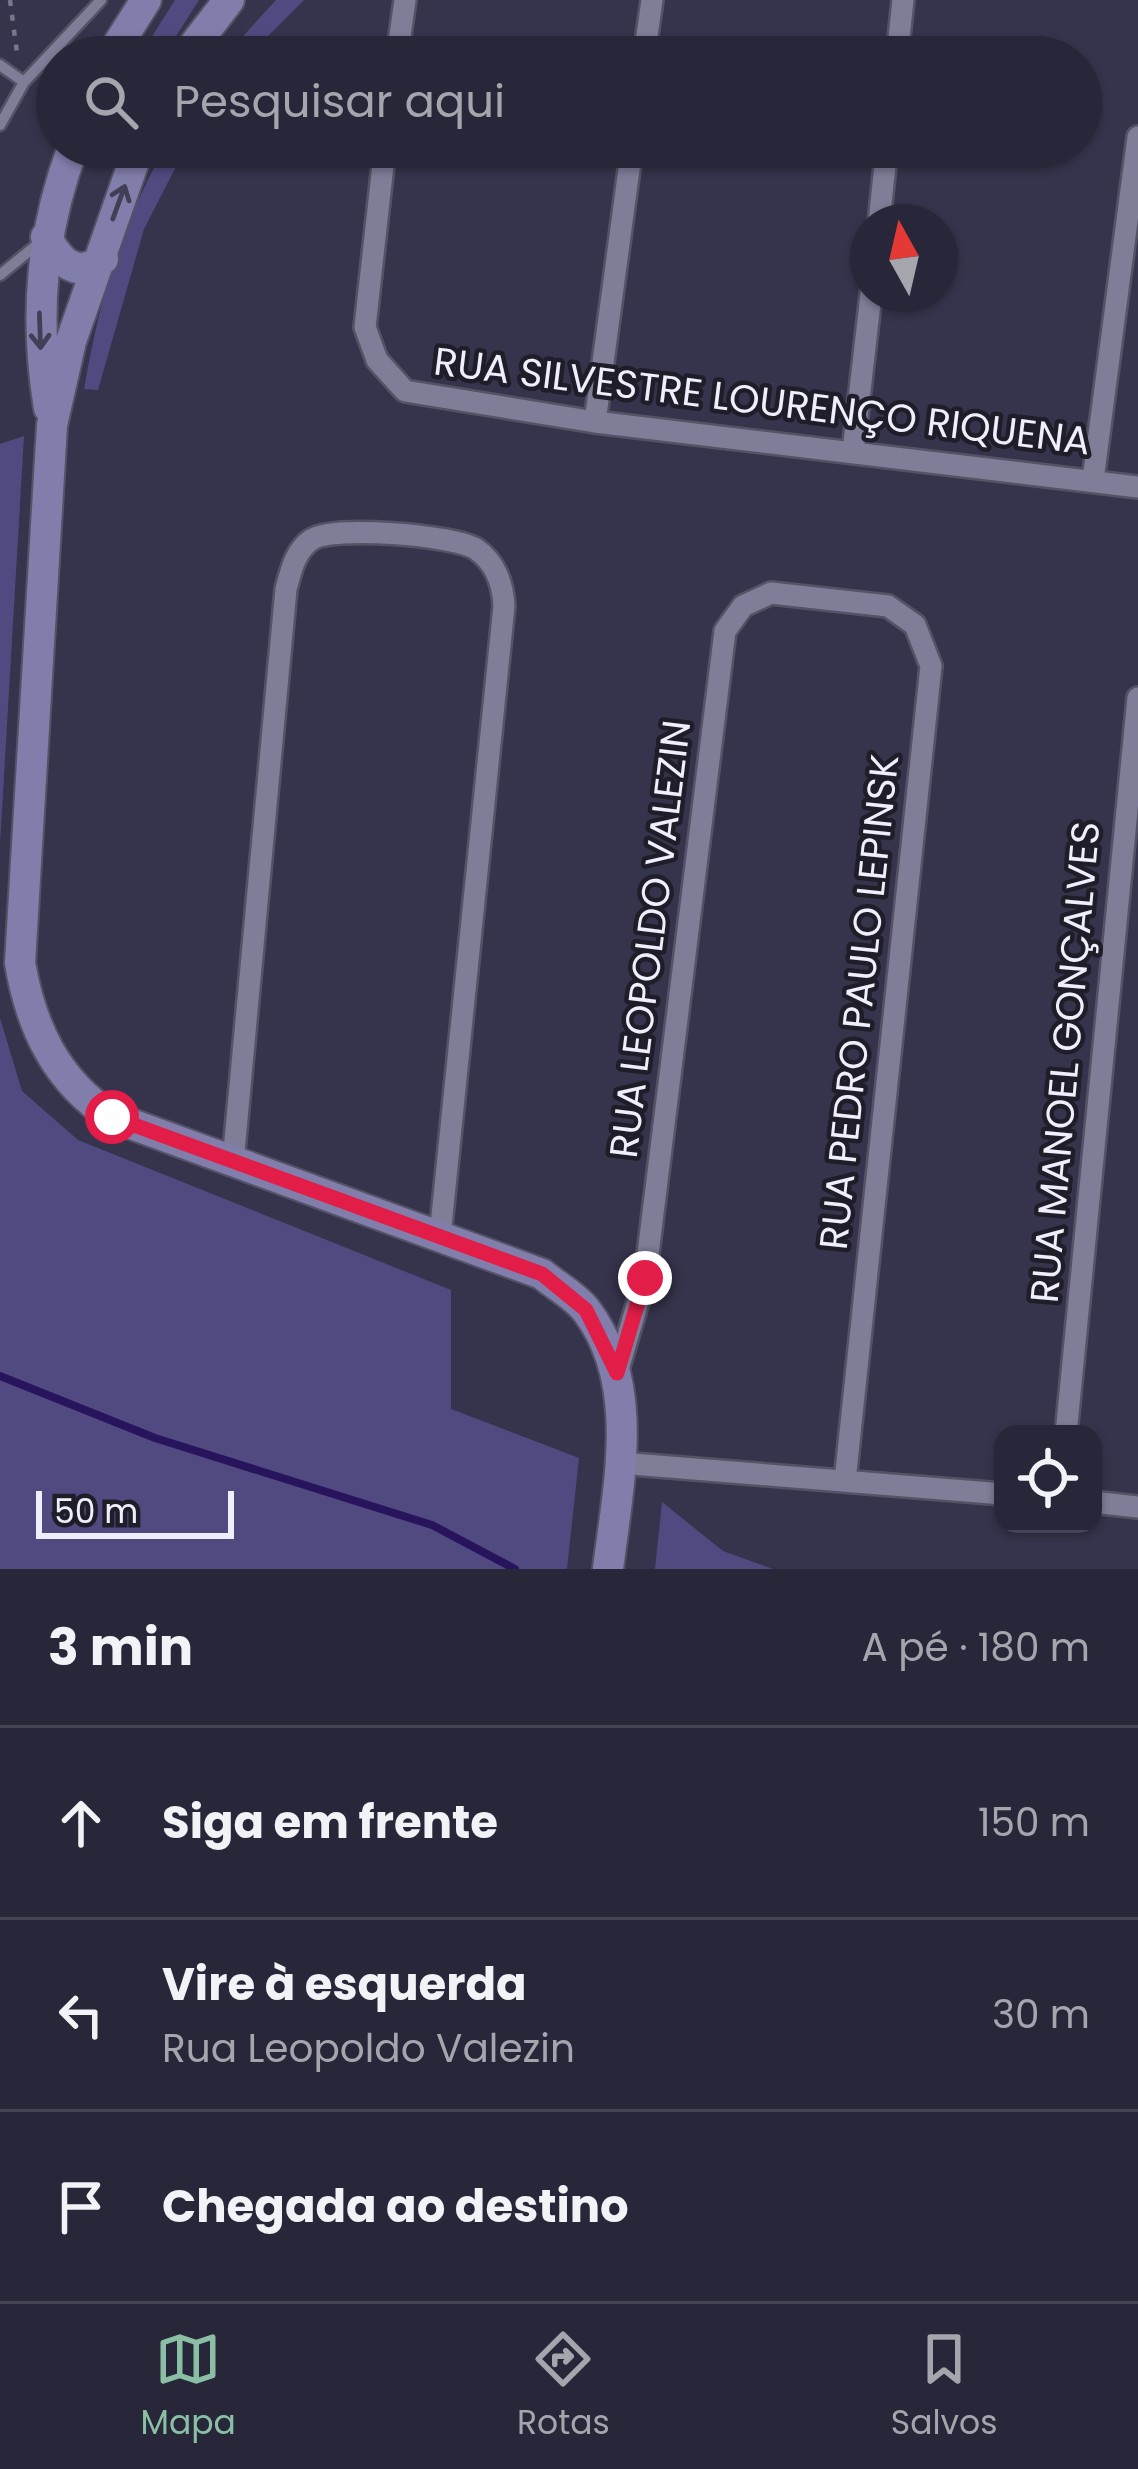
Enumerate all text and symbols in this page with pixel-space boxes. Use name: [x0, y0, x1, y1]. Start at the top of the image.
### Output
search box: [36, 36, 1102, 168]
icon: search: [78, 69, 144, 135]
text: Pesquisar aqui: [174, 70, 505, 133]
one-way arrow: [110, 184, 131, 221]
north arrow: [850, 204, 958, 312]
one-way arrow: [29, 311, 52, 350]
street label: RUA SILVESTRE LOURENÇO RIQUENA: [431, 333, 1093, 469]
street label: RUA LEOPOLDO VALEZIN: [596, 717, 704, 1161]
street label: RUA PEDRO PAULO LEPINSK: [806, 752, 912, 1252]
street label: RUA MANOEL GONÇALVES: [1017, 819, 1113, 1305]
route start: [85, 1090, 139, 1144]
route end: [618, 1251, 672, 1305]
map controls: [994, 1425, 1102, 1533]
button: locate: [994, 1425, 1102, 1533]
scale bar: [36, 1485, 234, 1538]
text: 50 m: [54, 1488, 138, 1535]
text: 3 min: [48, 1611, 193, 1683]
text: A pé · 180 m: [861, 1620, 1090, 1675]
icon: ahead: [48, 1790, 114, 1856]
text: Siga em frente: [162, 1791, 498, 1854]
text: 150 m: [978, 1795, 1090, 1850]
text: Vire à esquerda: [162, 1953, 527, 2016]
icon: left: [48, 1982, 114, 2048]
text: 30 m: [992, 1987, 1090, 2042]
text: Rua Leopoldo Valezin: [162, 2021, 575, 2076]
icon: arrive: [48, 2174, 114, 2240]
text: Chegada ao destino: [162, 2175, 629, 2238]
tab: Mapa: [141, 2326, 236, 2448]
tab: Rotas: [517, 2326, 610, 2448]
tab: Salvos: [891, 2326, 997, 2448]

